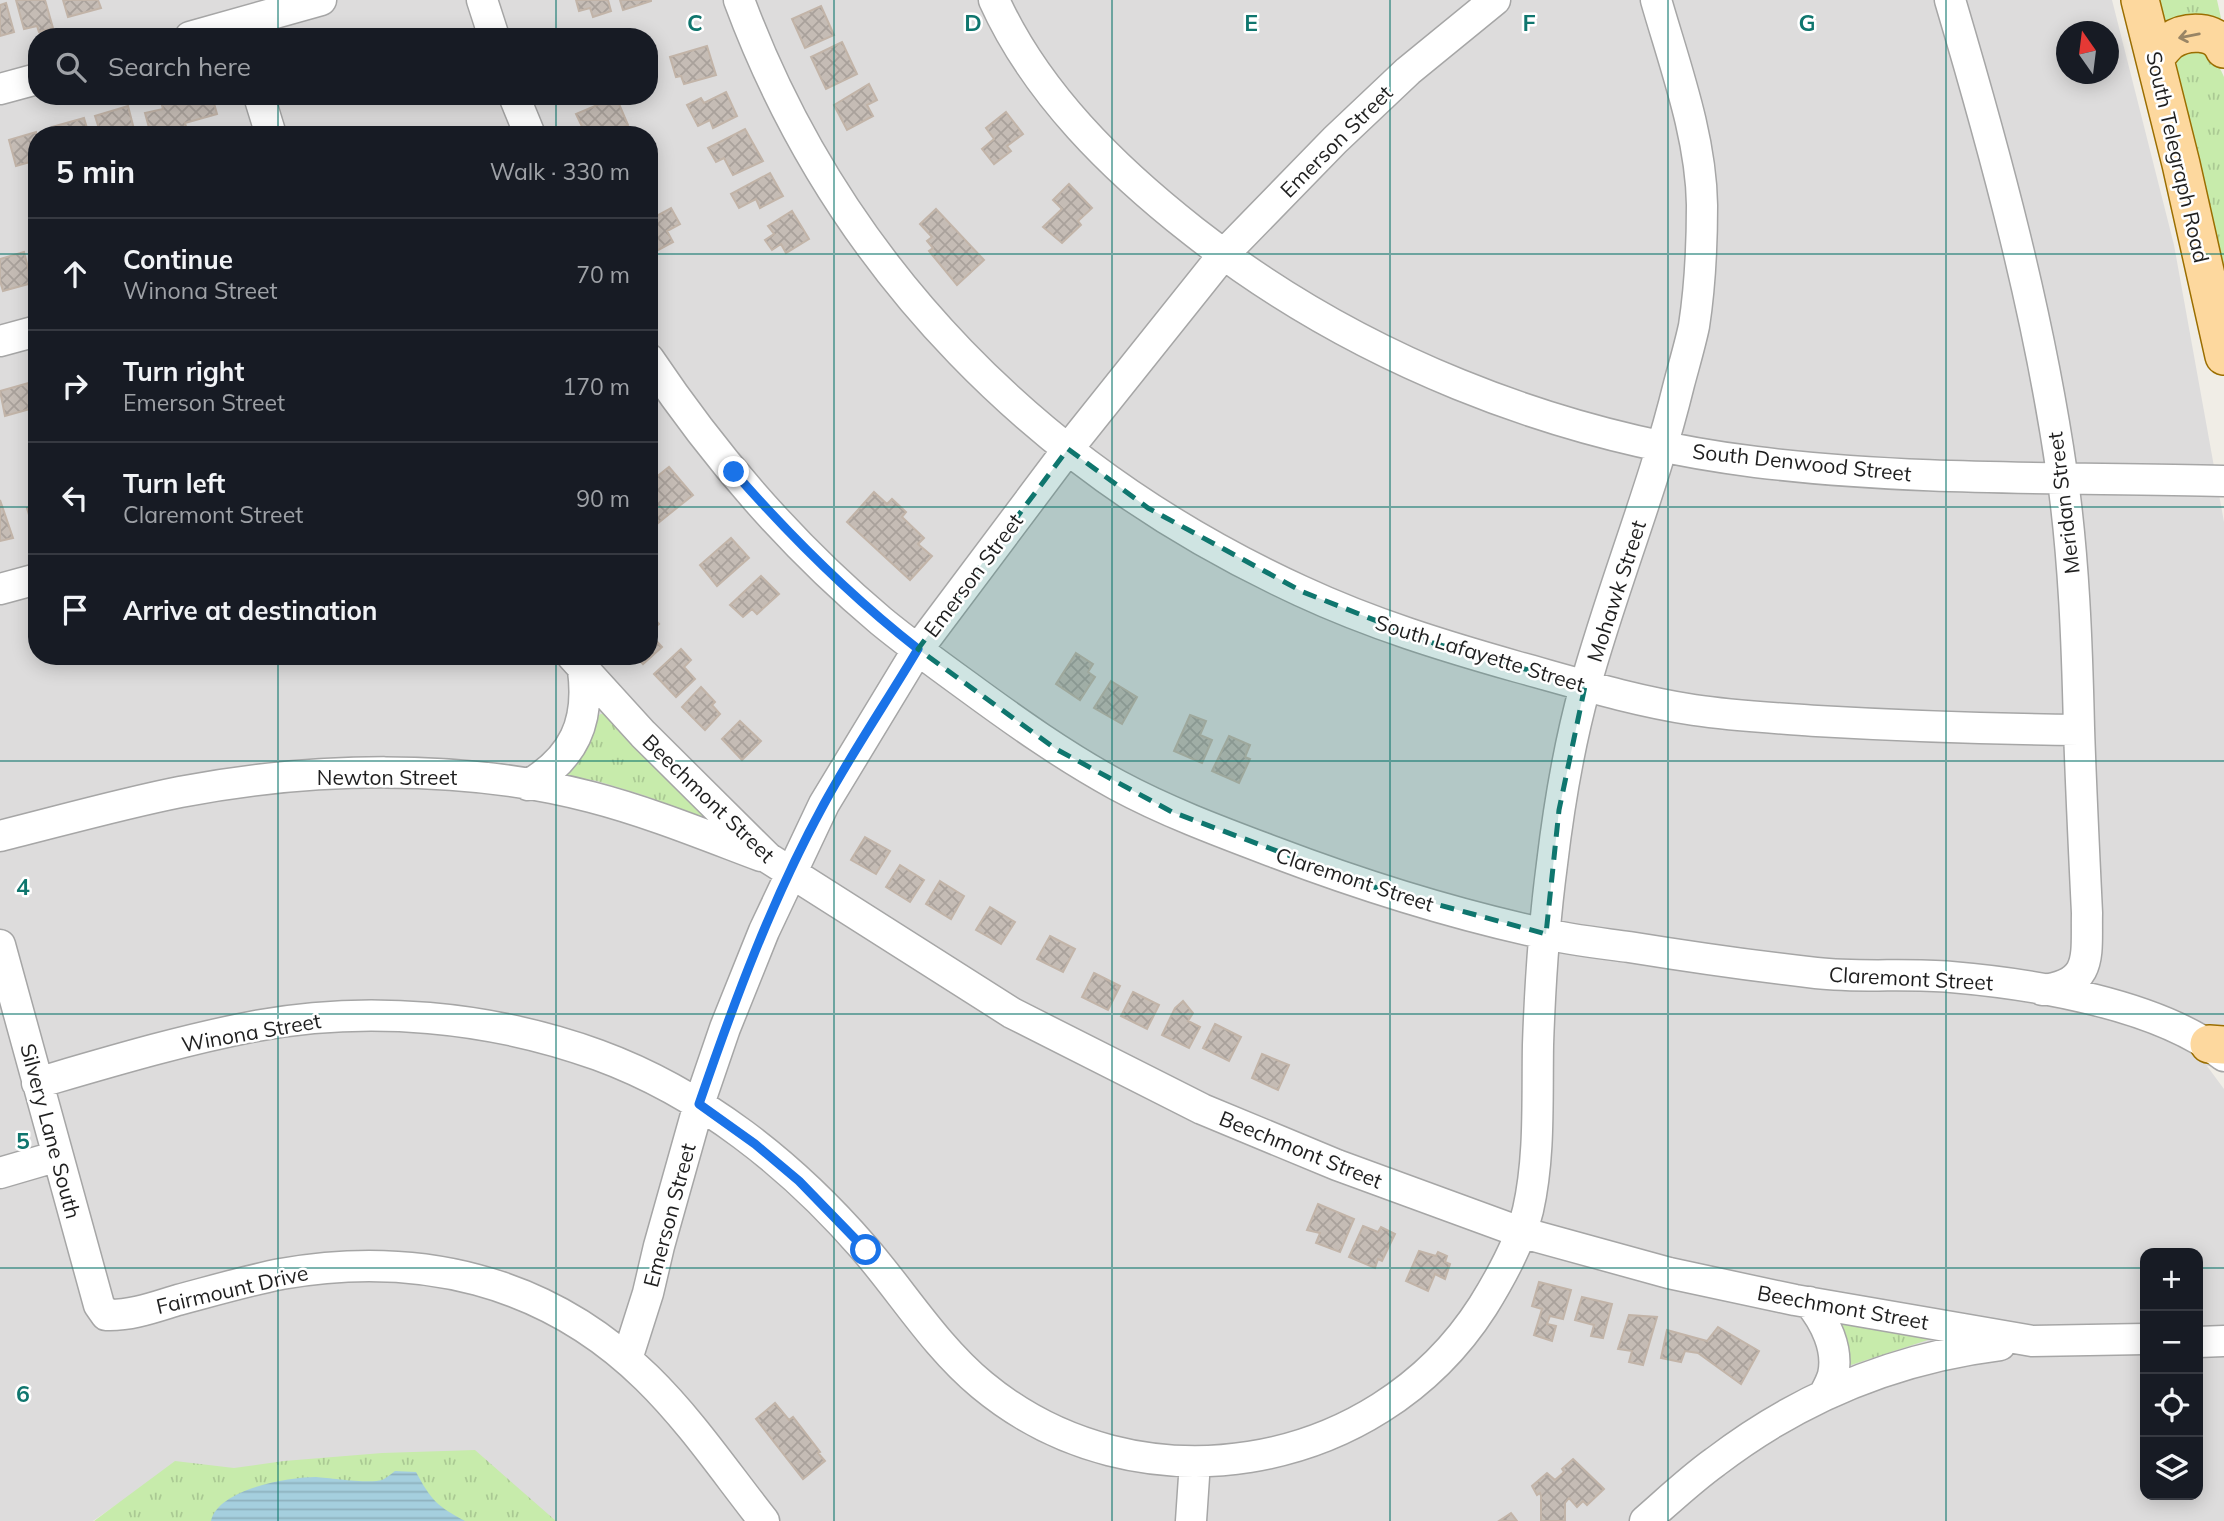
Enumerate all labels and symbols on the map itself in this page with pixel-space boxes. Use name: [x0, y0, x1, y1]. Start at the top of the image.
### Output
text: C: [687, 8, 703, 37]
text: D: [964, 8, 982, 37]
text: E: [1244, 8, 1258, 37]
text: F: [1522, 8, 1536, 37]
text: G: [1798, 8, 1816, 37]
north arrow: [2056, 21, 2119, 84]
one-way arrow: [2178, 29, 2201, 43]
street label: South Telegraph Road: [2141, 49, 2215, 265]
street label: Emerson Street: [1274, 79, 1398, 203]
street label: Meridan Street: [2041, 430, 2085, 576]
street label: South Denwood Street: [1691, 438, 1913, 486]
route end: [718, 456, 749, 487]
street label: Emerson Street: [918, 508, 1028, 642]
street label: Mohawk Street: [1581, 517, 1651, 665]
street label: South Lafayette Street: [1372, 609, 1588, 697]
street label: Beechmont Street: [638, 728, 780, 868]
street label: Newton Street: [317, 764, 457, 790]
street label: Claremont Street: [1273, 841, 1437, 917]
text: 4: [16, 872, 30, 901]
street label: Claremont Street: [1828, 961, 1994, 995]
street label: Winona Street: [179, 1007, 323, 1057]
street label: Silvery Lane South: [15, 1040, 87, 1222]
street label: Beechmont Street: [1216, 1104, 1386, 1194]
text: 5: [16, 1126, 30, 1155]
street label: Emerson Street: [637, 1140, 701, 1290]
route start: [850, 1234, 881, 1265]
street label: Fairmount Drive: [154, 1259, 310, 1319]
street label: Beechmont Street: [1755, 1279, 1931, 1335]
text: 6: [16, 1379, 30, 1408]

